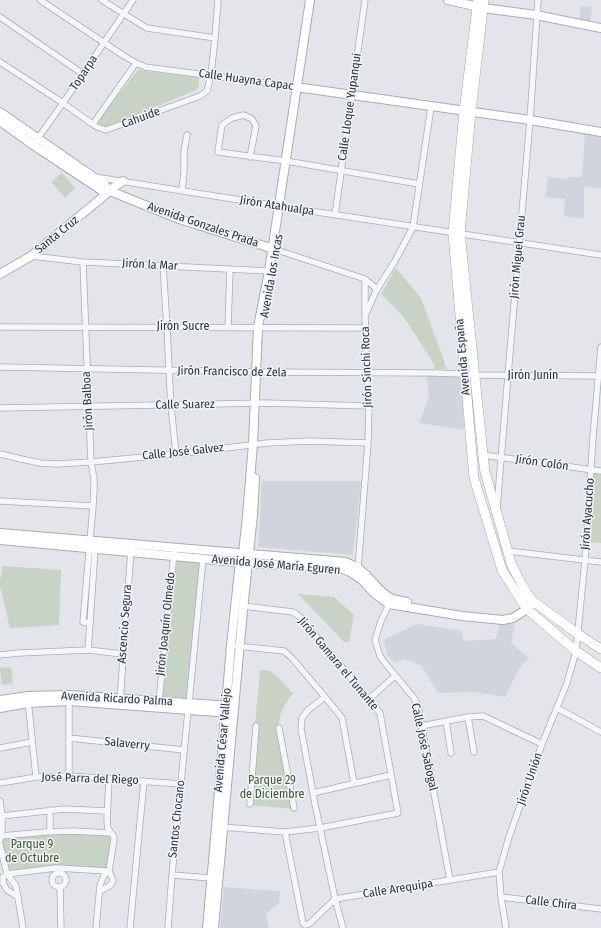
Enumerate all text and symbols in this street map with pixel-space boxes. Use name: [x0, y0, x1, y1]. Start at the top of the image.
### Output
street label: Calle Lloque Yupanqui: [335, 52, 365, 162]
street label: Toparpa: [67, 53, 101, 93]
street label: Calle Huayna Capac: [198, 66, 294, 94]
street label: Cahuide: [120, 104, 162, 132]
street label: Jirón Atahualpa: [239, 193, 315, 219]
street label: Avenida Gonzales Prada: [145, 199, 261, 251]
street label: Santa Cruz: [32, 213, 82, 257]
street label: Jirón Miguel Grau: [507, 215, 529, 299]
street label: Avenida los Incas: [258, 233, 286, 319]
street label: Jirón la Mar: [122, 256, 178, 274]
street label: Avenida España: [452, 318, 474, 396]
street label: Jirón Sucre: [157, 320, 209, 334]
street label: Jirón Sinchi Roca: [358, 326, 376, 408]
street label: Jirón Francisco de Zela: [177, 364, 287, 380]
street label: Jirón Junín: [508, 369, 558, 383]
street label: Jirón Balboa: [79, 371, 97, 431]
street label: Calle Suarez: [155, 397, 215, 413]
street label: Calle José Galvez: [142, 441, 224, 463]
street label: Jirón Colón: [514, 452, 570, 474]
street label: Jirón Ayacucho: [578, 478, 598, 550]
street label: Avenida José María Eguren: [211, 552, 341, 578]
street label: Jirón Joaquín Olmedo: [153, 571, 179, 677]
street label: Ascencio Segura: [115, 584, 135, 664]
street label: Jirón Gamara el Tunante: [295, 614, 381, 714]
street label: Avenida César Vallejo: [211, 687, 235, 793]
street label: Avenida Ricardo Palma: [61, 689, 173, 709]
street label: Calle José Sabogal: [408, 702, 440, 792]
street label: Salaverry: [104, 734, 150, 754]
street label: Jirón Unión: [514, 751, 546, 807]
street label: José Parra del Riego: [41, 770, 139, 788]
park label: Parque 29 de Diciembre: [240, 774, 304, 802]
street label: Santos Chocano: [166, 779, 188, 859]
park label: Parque 9 de Octubre: [5, 838, 59, 866]
street label: Calle Arequipa: [362, 876, 434, 902]
street label: Calle Chira: [524, 893, 578, 913]

